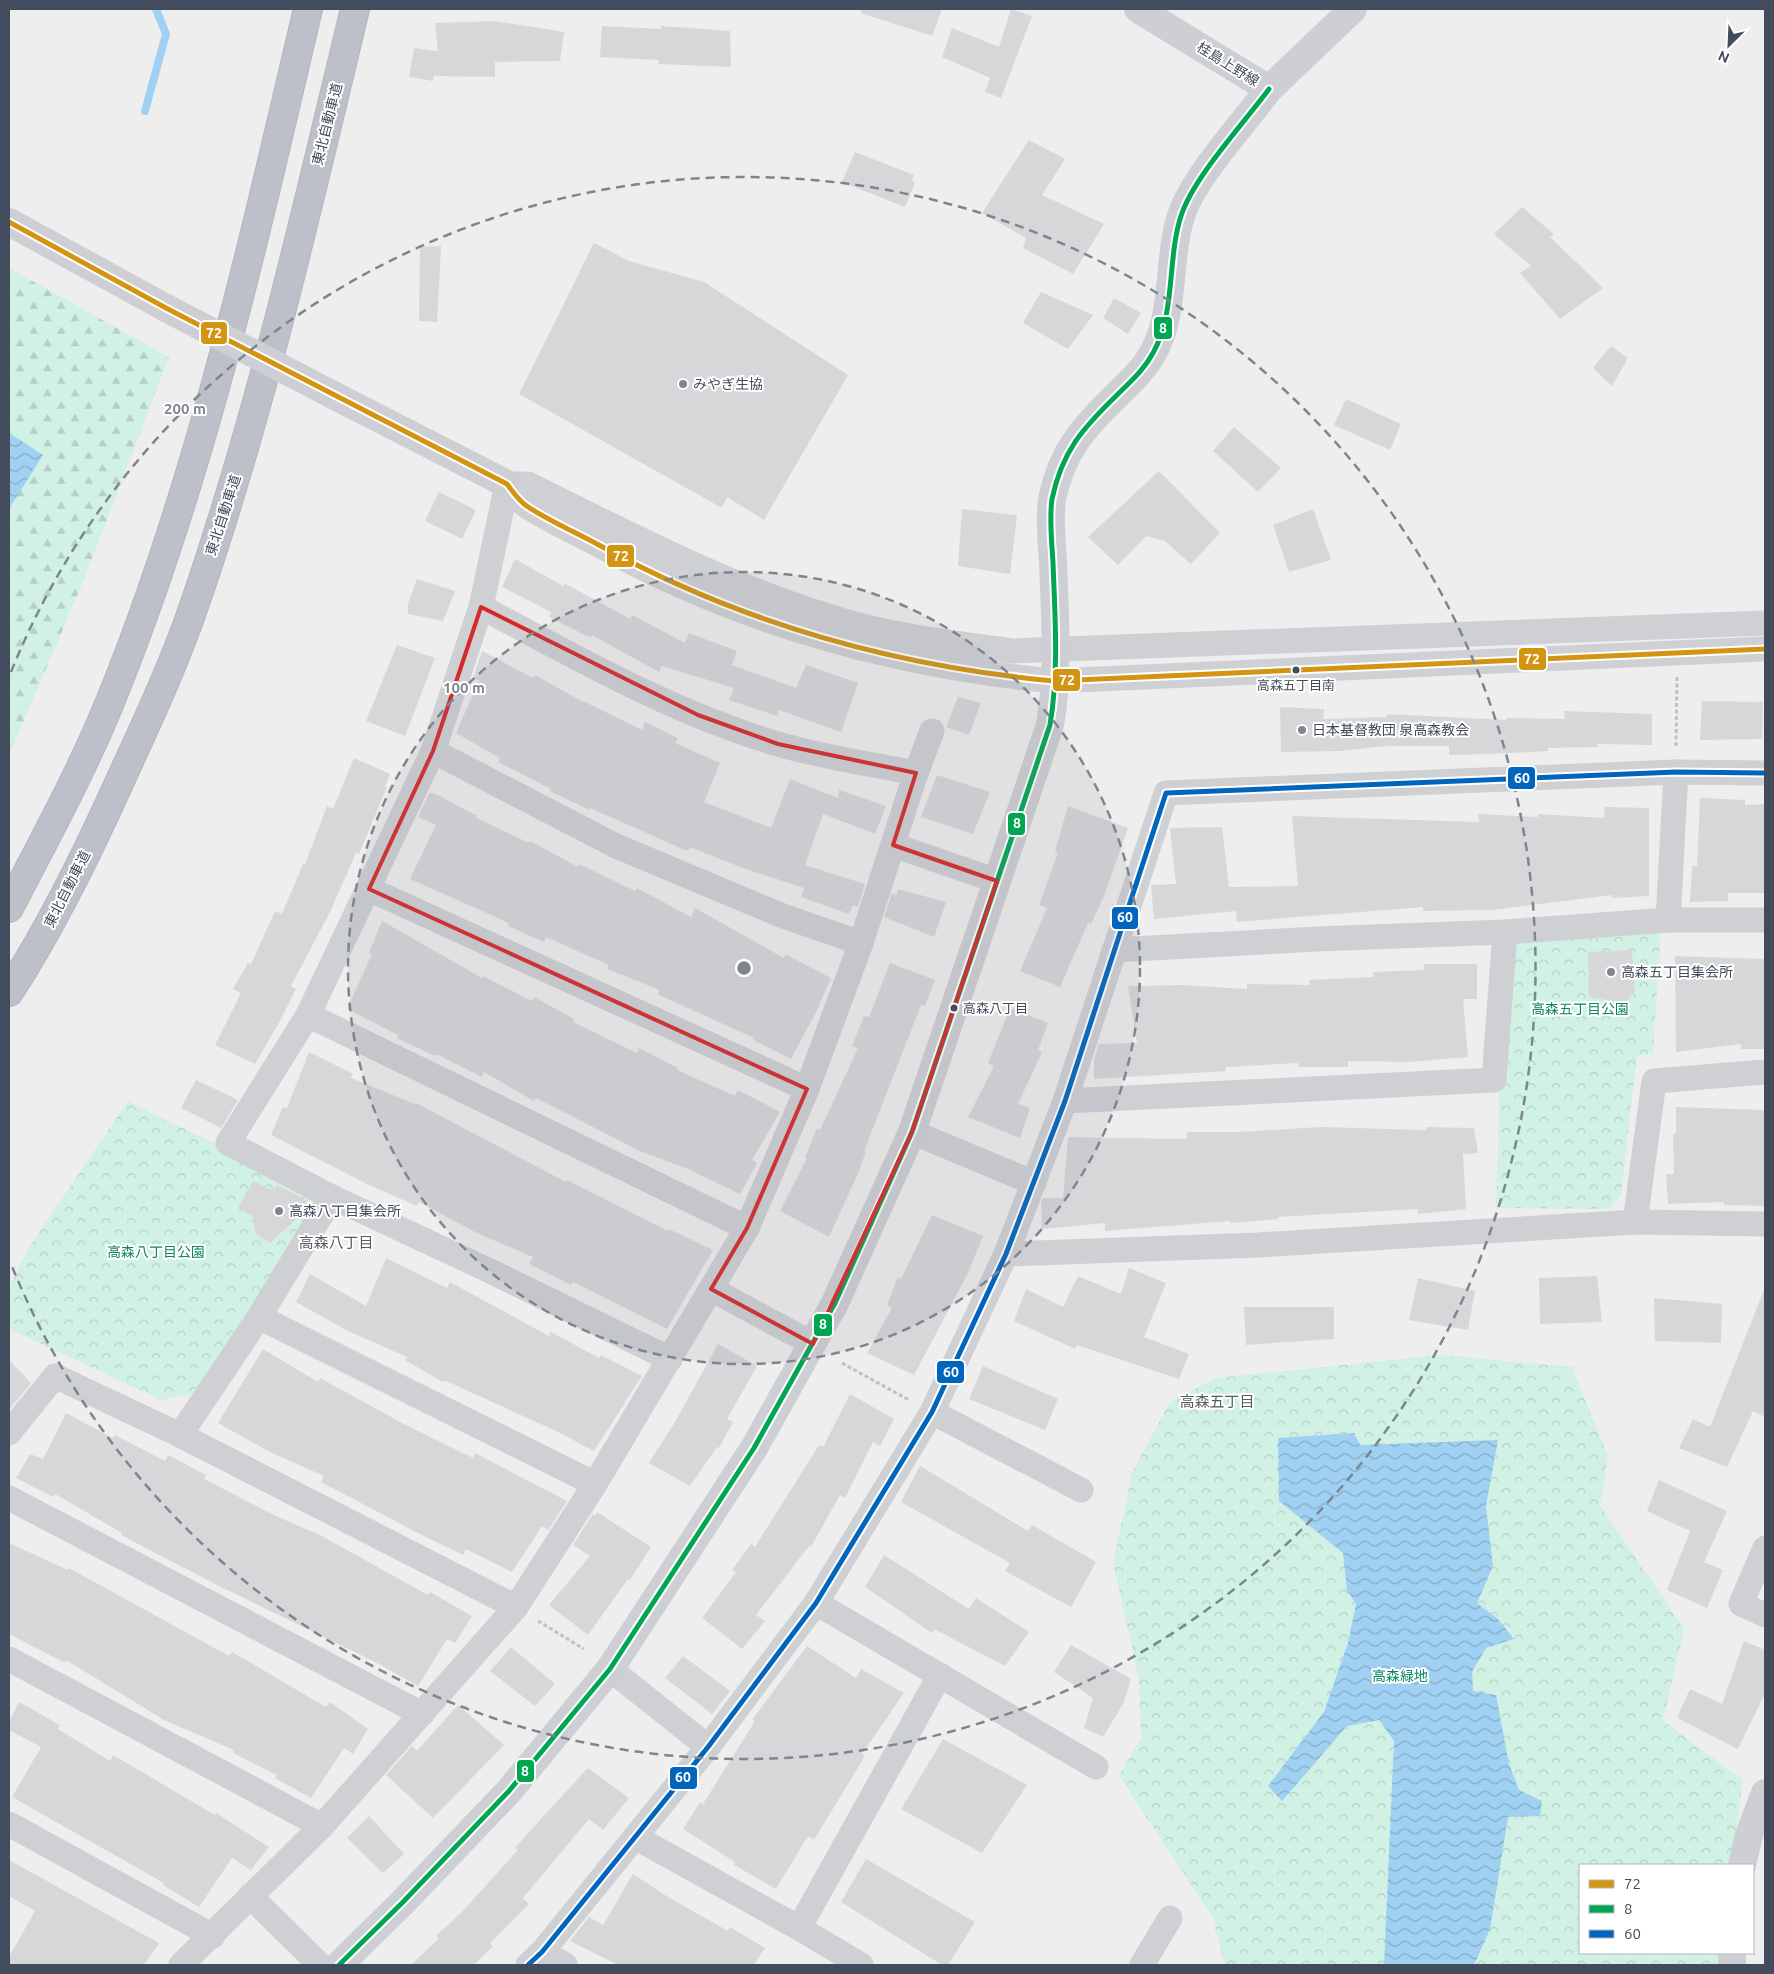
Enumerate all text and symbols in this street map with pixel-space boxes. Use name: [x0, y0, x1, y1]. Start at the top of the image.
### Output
north arrow: [1704, 20, 1754, 70]
street label: 桂島上野線: [1194, 39, 1262, 89]
text: N: [1716, 47, 1732, 66]
street label: 東北自動車道: [309, 81, 345, 167]
line badge: 8: [1153, 316, 1173, 340]
text: 8: [1159, 320, 1167, 336]
line badge: 72: [200, 321, 228, 345]
text: 72: [206, 325, 222, 341]
place label: みやぎ生協: [693, 376, 763, 392]
marker: みやぎ生協: [677, 378, 689, 390]
text: 200 m: [164, 400, 206, 417]
street label: 東北自動車道: [202, 473, 244, 557]
line badge: 72: [606, 544, 635, 568]
text: 72: [613, 548, 629, 564]
line badge: 72: [1518, 647, 1547, 671]
text: 72: [1524, 651, 1540, 667]
marker: 高森五丁目南: [1291, 665, 1301, 675]
line badge: 72: [1052, 668, 1081, 692]
text: 72: [1059, 672, 1075, 688]
place label: 高森五丁目南: [1257, 678, 1335, 692]
text: 100 m: [443, 679, 485, 696]
place label: 日本基督教団 泉高森教会: [1312, 722, 1469, 738]
marker: 日本基督教団 泉高森教会: [1296, 724, 1308, 736]
line badge: 60: [1507, 766, 1536, 790]
text: 60: [1514, 770, 1530, 786]
line badge: 8: [1007, 812, 1026, 836]
text: 8: [1013, 815, 1021, 831]
street label: 東北自動車道: [41, 848, 93, 930]
line badge: 60: [1111, 906, 1139, 930]
text: 60: [1117, 909, 1133, 925]
centre of rings: [735, 959, 753, 977]
place label: 高森五丁目集会所: [1621, 964, 1733, 980]
marker: 高森五丁目集会所: [1605, 966, 1617, 978]
place label: 高森八丁目: [963, 1001, 1028, 1015]
park label: 高森五丁目公園: [1531, 1001, 1629, 1017]
marker: 高森八丁目: [949, 1003, 959, 1013]
place label: 高森八丁目集会所: [289, 1203, 401, 1219]
marker: 高森八丁目集会所: [273, 1205, 285, 1217]
district label: 高森八丁目: [298, 1234, 374, 1251]
park label: 高森八丁目公園: [107, 1244, 205, 1260]
line badge: 8: [813, 1313, 833, 1337]
text: 8: [819, 1316, 827, 1332]
line badge: 60: [936, 1360, 965, 1384]
text: 60: [943, 1364, 959, 1380]
district label: 高森五丁目: [1179, 1393, 1255, 1410]
park label: 高森緑地: [1372, 1668, 1428, 1684]
line badge: 8: [516, 1759, 535, 1783]
text: 8: [521, 1763, 529, 1779]
line badge: 60: [669, 1766, 698, 1790]
text: 60: [675, 1769, 691, 1785]
legend: [1579, 1864, 1754, 1954]
text: 72: [1624, 1875, 1641, 1892]
text: 8: [1624, 1900, 1632, 1917]
text: 60: [1624, 1925, 1641, 1942]

